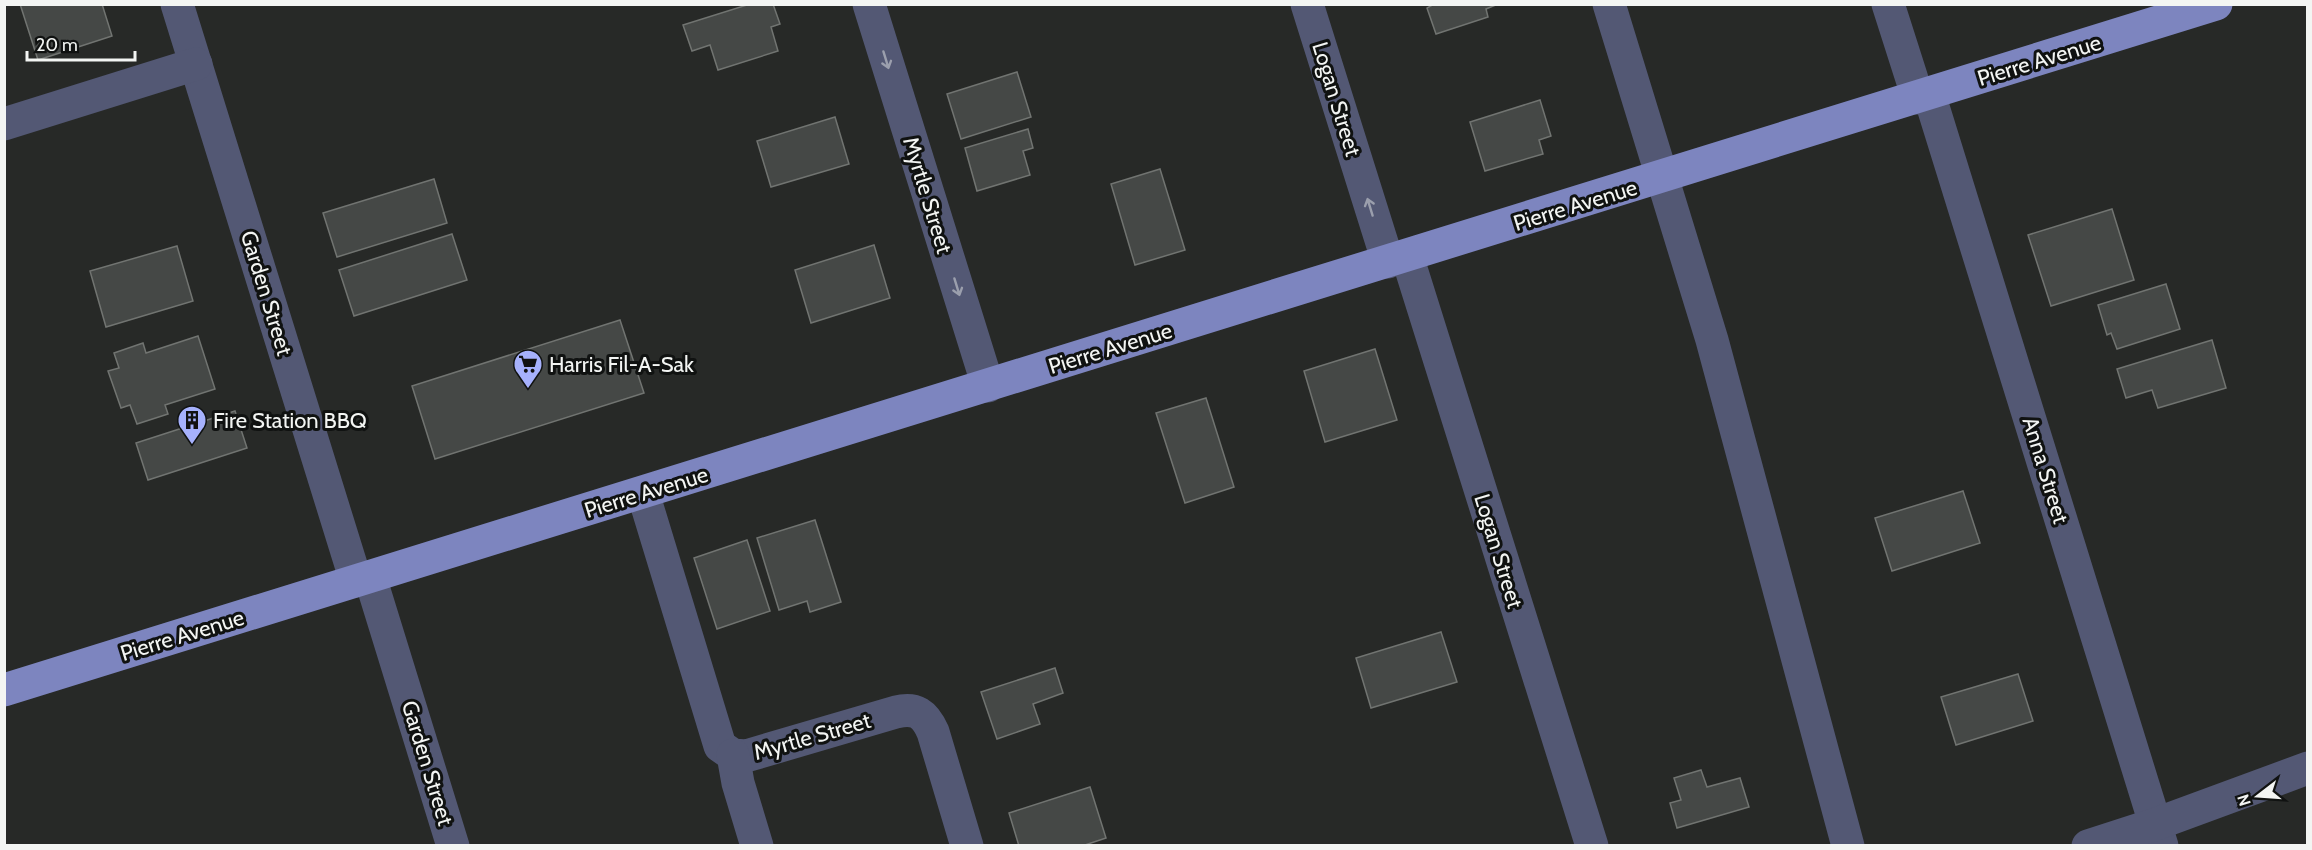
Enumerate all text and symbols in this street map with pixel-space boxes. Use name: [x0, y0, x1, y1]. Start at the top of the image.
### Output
scale bar: [27, 24, 135, 62]
street label: Pierre Avenue: [1974, 29, 2104, 92]
text: 20 m: [36, 34, 78, 56]
street label: Logan Street: [1306, 39, 1367, 160]
one-way arrow: [882, 50, 893, 69]
street label: Myrtle Street: [897, 133, 958, 257]
street label: Pierre Avenue: [1510, 174, 1640, 237]
one-way arrow: [1364, 198, 1375, 217]
street label: Garden Street: [235, 227, 298, 359]
one-way arrow: [952, 277, 963, 296]
street label: Pierre Avenue: [1045, 317, 1175, 380]
supermarket icon: Harris Fil-A-Sak: [512, 348, 544, 390]
place label: Harris Fil-A-Sak: [549, 351, 694, 378]
building icon: Fire Station BBQ: [176, 404, 208, 446]
place label: Fire Station BBQ: [213, 407, 367, 434]
street label: Anna Street: [2017, 414, 2075, 527]
street label: Pierre Avenue: [581, 461, 711, 524]
street label: Logan Street: [1468, 491, 1529, 612]
street label: Pierre Avenue: [117, 604, 247, 667]
street label: Garden Street: [396, 697, 459, 829]
street label: Myrtle Street: [750, 707, 874, 766]
north arrow: [2228, 766, 2288, 826]
text: N: [2233, 792, 2255, 808]

